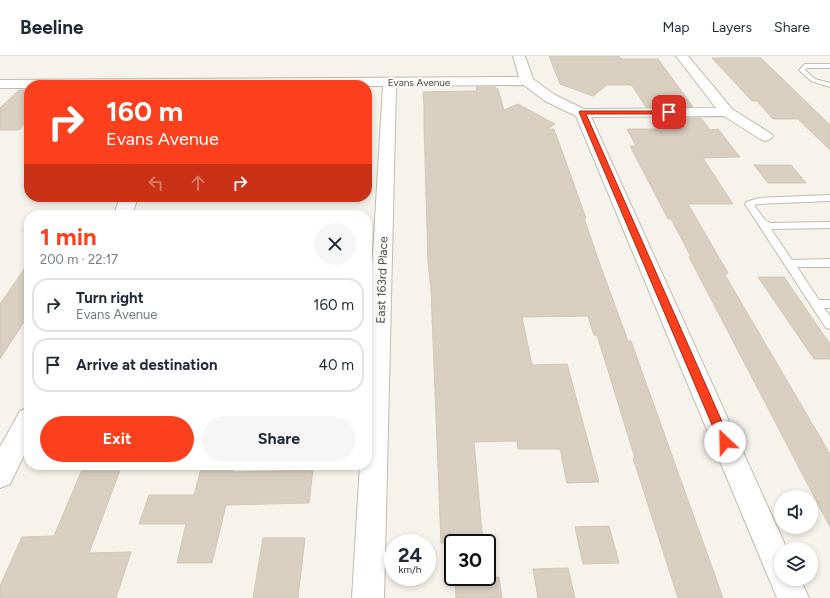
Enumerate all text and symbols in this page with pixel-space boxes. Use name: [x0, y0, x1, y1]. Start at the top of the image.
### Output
text: Beeline: [20, 16, 84, 39]
text: Map: [662, 19, 690, 36]
text: Layers: [712, 19, 752, 36]
text: Share: [774, 19, 810, 36]
street label: Evans Avenue: [388, 76, 451, 89]
text: 160 m: [106, 94, 183, 128]
pin: [652, 95, 686, 129]
icon: right: [40, 96, 92, 148]
icon: arrive: [658, 101, 680, 123]
text: Evans Avenue: [106, 128, 219, 150]
icon: left: [145, 172, 167, 194]
icon: ahead: [187, 172, 209, 194]
icon: right: [229, 172, 251, 194]
text: 1 min: [40, 222, 97, 251]
button: close: [314, 223, 356, 265]
street label: East 163rd Place: [373, 236, 391, 324]
text: 200 m · 22:17: [40, 252, 118, 267]
text: Turn right: [76, 289, 144, 307]
icon: right: [42, 294, 64, 316]
text: 160 m: [313, 296, 354, 314]
text: Evans Avenue: [76, 307, 157, 322]
icon: arrive: [42, 354, 64, 376]
text: Arrive at destination: [76, 356, 217, 374]
text: 40 m: [319, 356, 354, 374]
button: Exit: [40, 416, 194, 462]
button: Share: [202, 416, 356, 462]
position arrow: [704, 421, 746, 463]
map controls: [774, 490, 818, 586]
button: sound: [774, 490, 818, 534]
speed limit sign: 30: [444, 534, 496, 586]
button: layers: [774, 542, 818, 586]
text: 24: [398, 543, 422, 567]
text: km/h: [399, 563, 421, 576]

